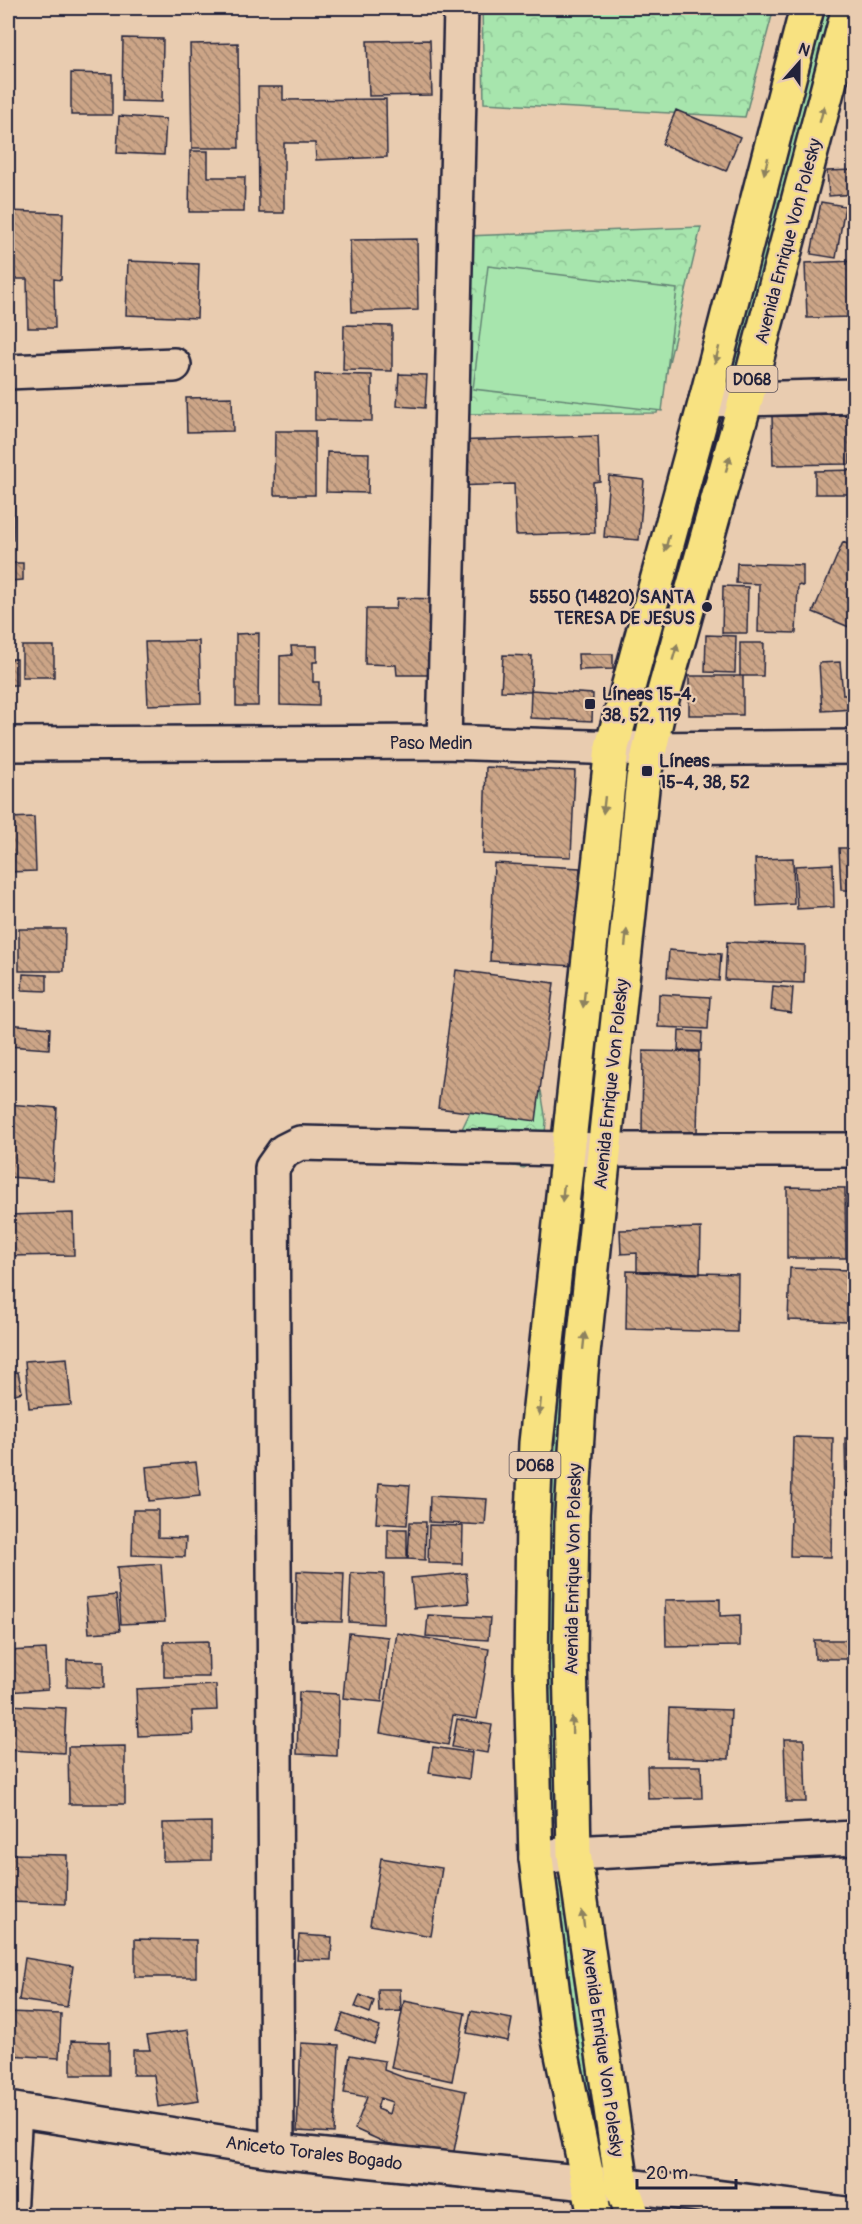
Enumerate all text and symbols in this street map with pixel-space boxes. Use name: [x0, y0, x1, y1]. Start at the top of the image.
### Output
north arrow: [769, 33, 829, 93]
text: N: [795, 39, 813, 61]
one-way arrow: [817, 104, 827, 123]
street label: Avenida Enrique Von Polesky: [750, 136, 827, 346]
one-way arrow: [761, 157, 770, 175]
one-way arrow: [712, 345, 722, 364]
road number: D068: [726, 366, 777, 392]
one-way arrow: [724, 455, 733, 473]
one-way arrow: [661, 534, 671, 552]
place label: 5550 (14820) SANTA TERESA DE JESUS: [529, 586, 695, 630]
marker: 5550 (14820) SANTA TERESA DE JESUS: [700, 600, 714, 614]
one-way arrow: [671, 643, 680, 661]
place label: Líneas 15-4, 38, 52, 119: [602, 683, 696, 727]
marker: Líneas 15-4, 38, 52, 119: [583, 697, 597, 711]
street label: Paso Medin: [389, 732, 473, 755]
place label: Líneas 15-4, 38, 52: [659, 750, 750, 794]
marker: Líneas 15-4, 38, 52: [640, 764, 654, 778]
one-way arrow: [599, 795, 609, 814]
one-way arrow: [622, 929, 631, 948]
street label: Avenida Enrique Von Polesky: [589, 977, 634, 1190]
one-way arrow: [579, 989, 589, 1008]
one-way arrow: [559, 1183, 568, 1202]
one-way arrow: [580, 1332, 589, 1351]
one-way arrow: [535, 1398, 545, 1417]
road number: D068: [510, 1452, 560, 1478]
street label: Avenida Enrique Von Polesky: [560, 1463, 587, 1675]
one-way arrow: [567, 1715, 576, 1734]
one-way arrow: [579, 1909, 588, 1928]
street label: Avenida Enrique Von Polesky: [576, 1946, 629, 2159]
street label: Aniceto Torales Bogado: [224, 2131, 404, 2176]
scale bar: [637, 2152, 736, 2190]
text: 20 m: [646, 2162, 688, 2185]

